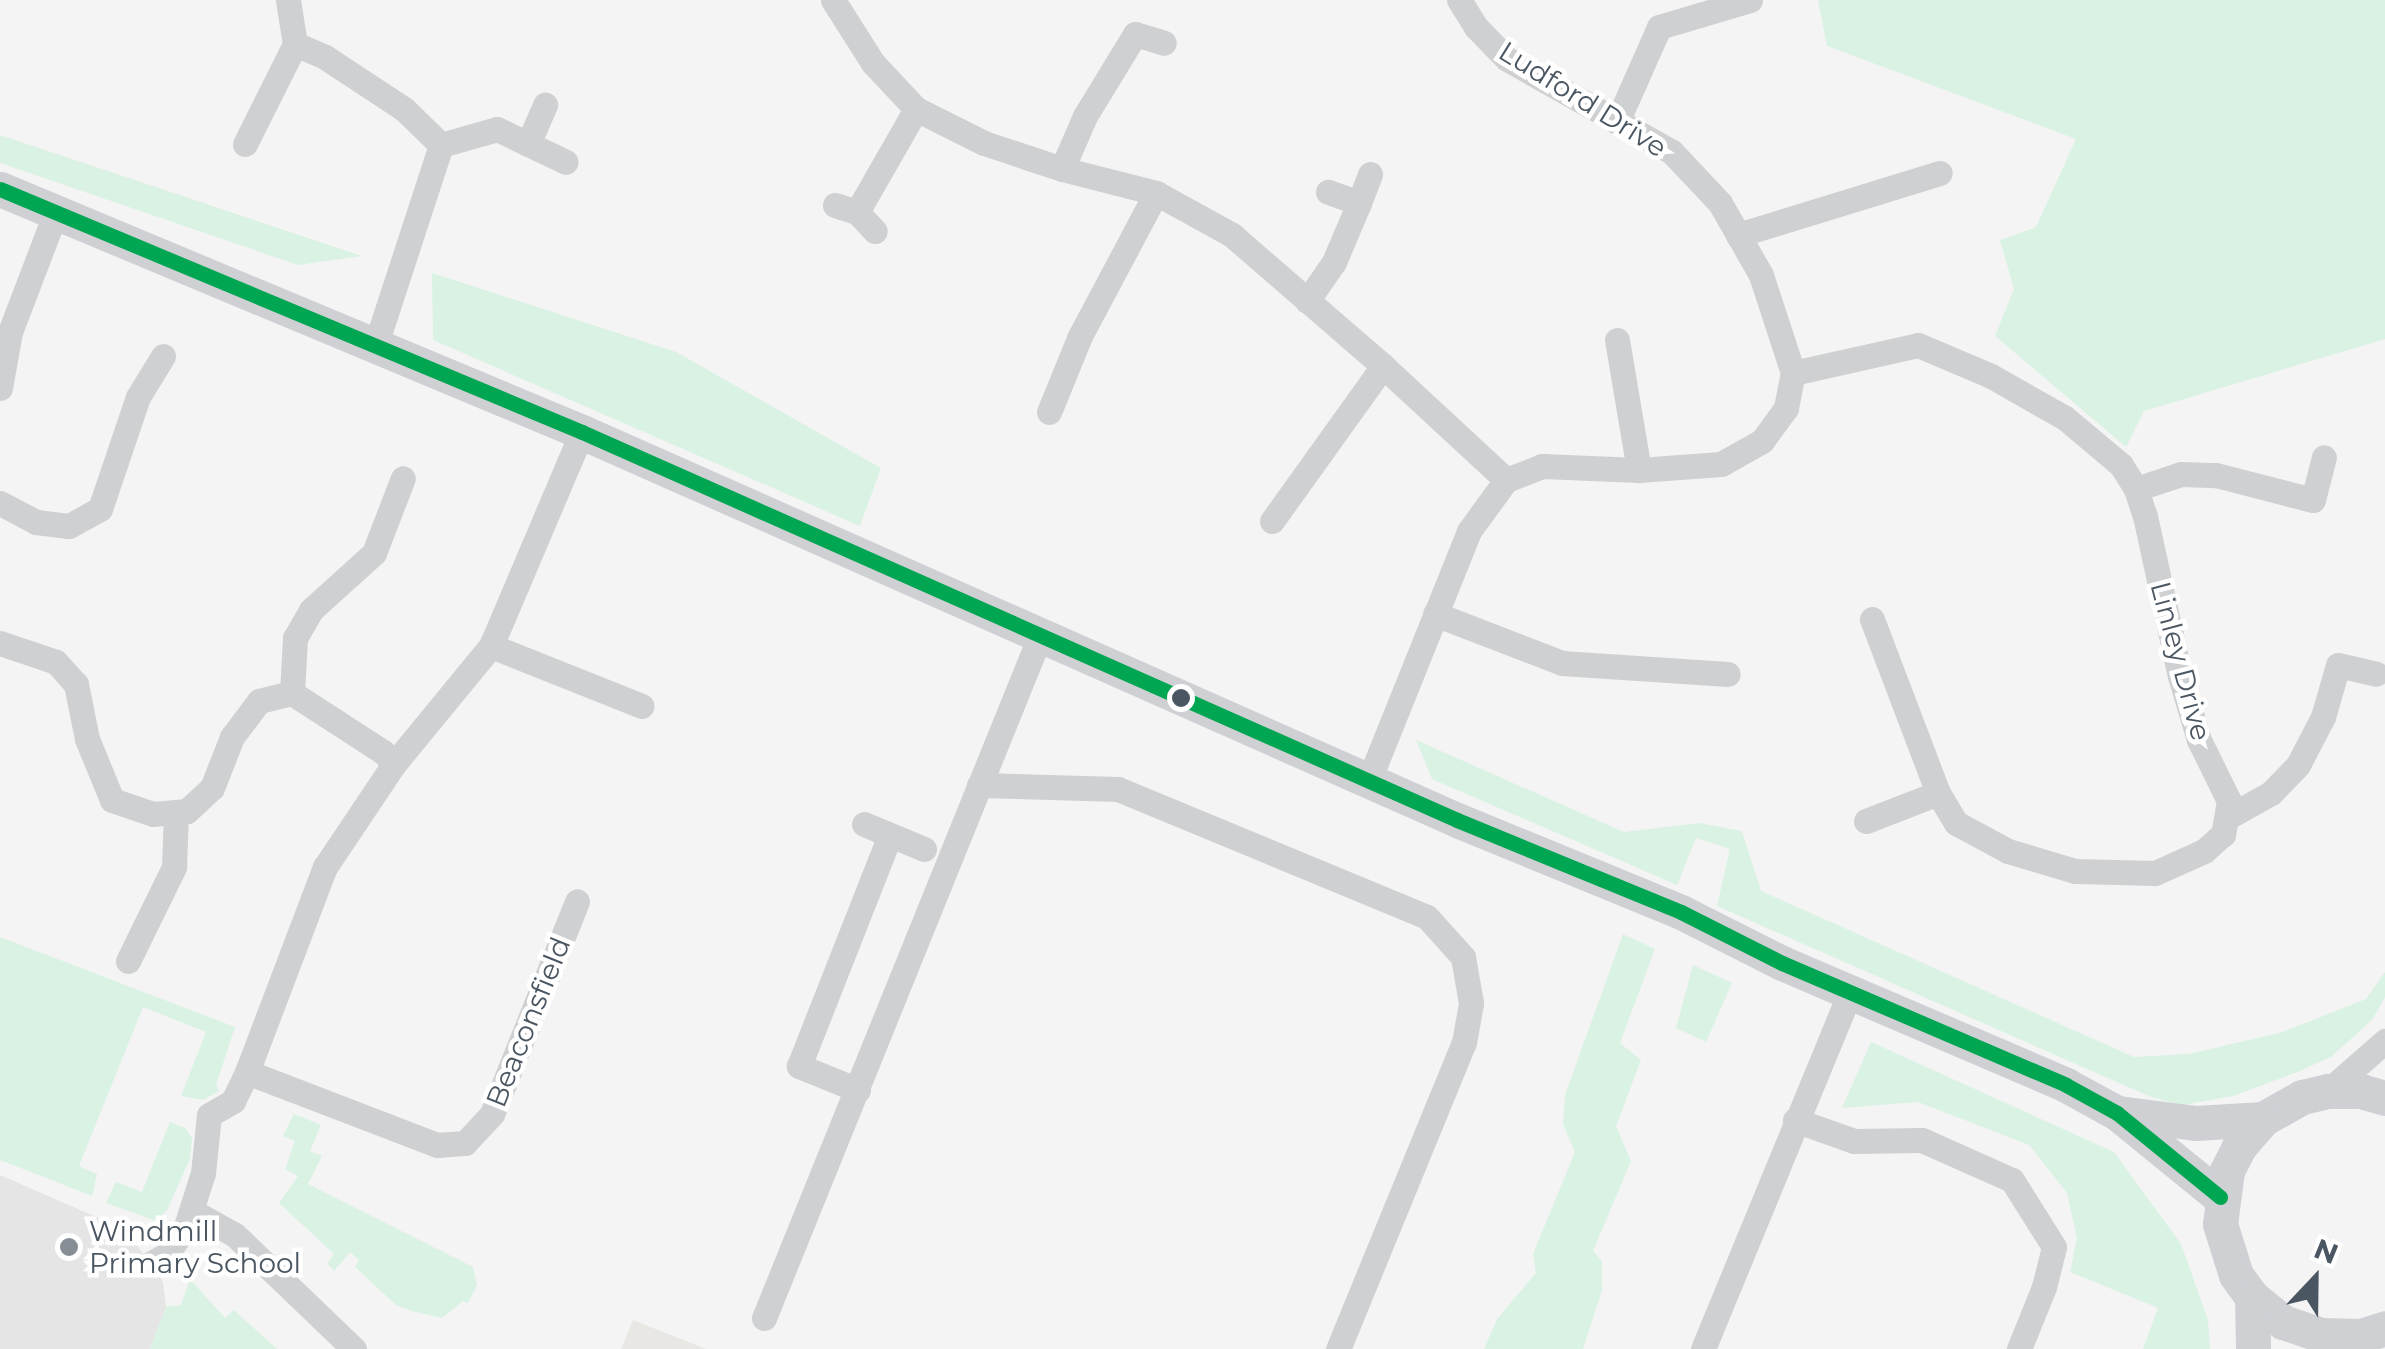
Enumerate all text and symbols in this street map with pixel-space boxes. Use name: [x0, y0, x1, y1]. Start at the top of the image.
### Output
street label: Ludford Drive: [1493, 34, 1673, 164]
street label: Linley Drive: [2144, 578, 2218, 744]
unlabelled marker: [1171, 688, 1191, 708]
street label: Beaconsfield: [479, 932, 577, 1112]
place label: Windmill Primary School: [89, 1214, 301, 1280]
north arrow: [2265, 1229, 2365, 1329]
text: N: [2309, 1231, 2343, 1271]
marker: Windmill Primary School: [58, 1236, 80, 1258]

